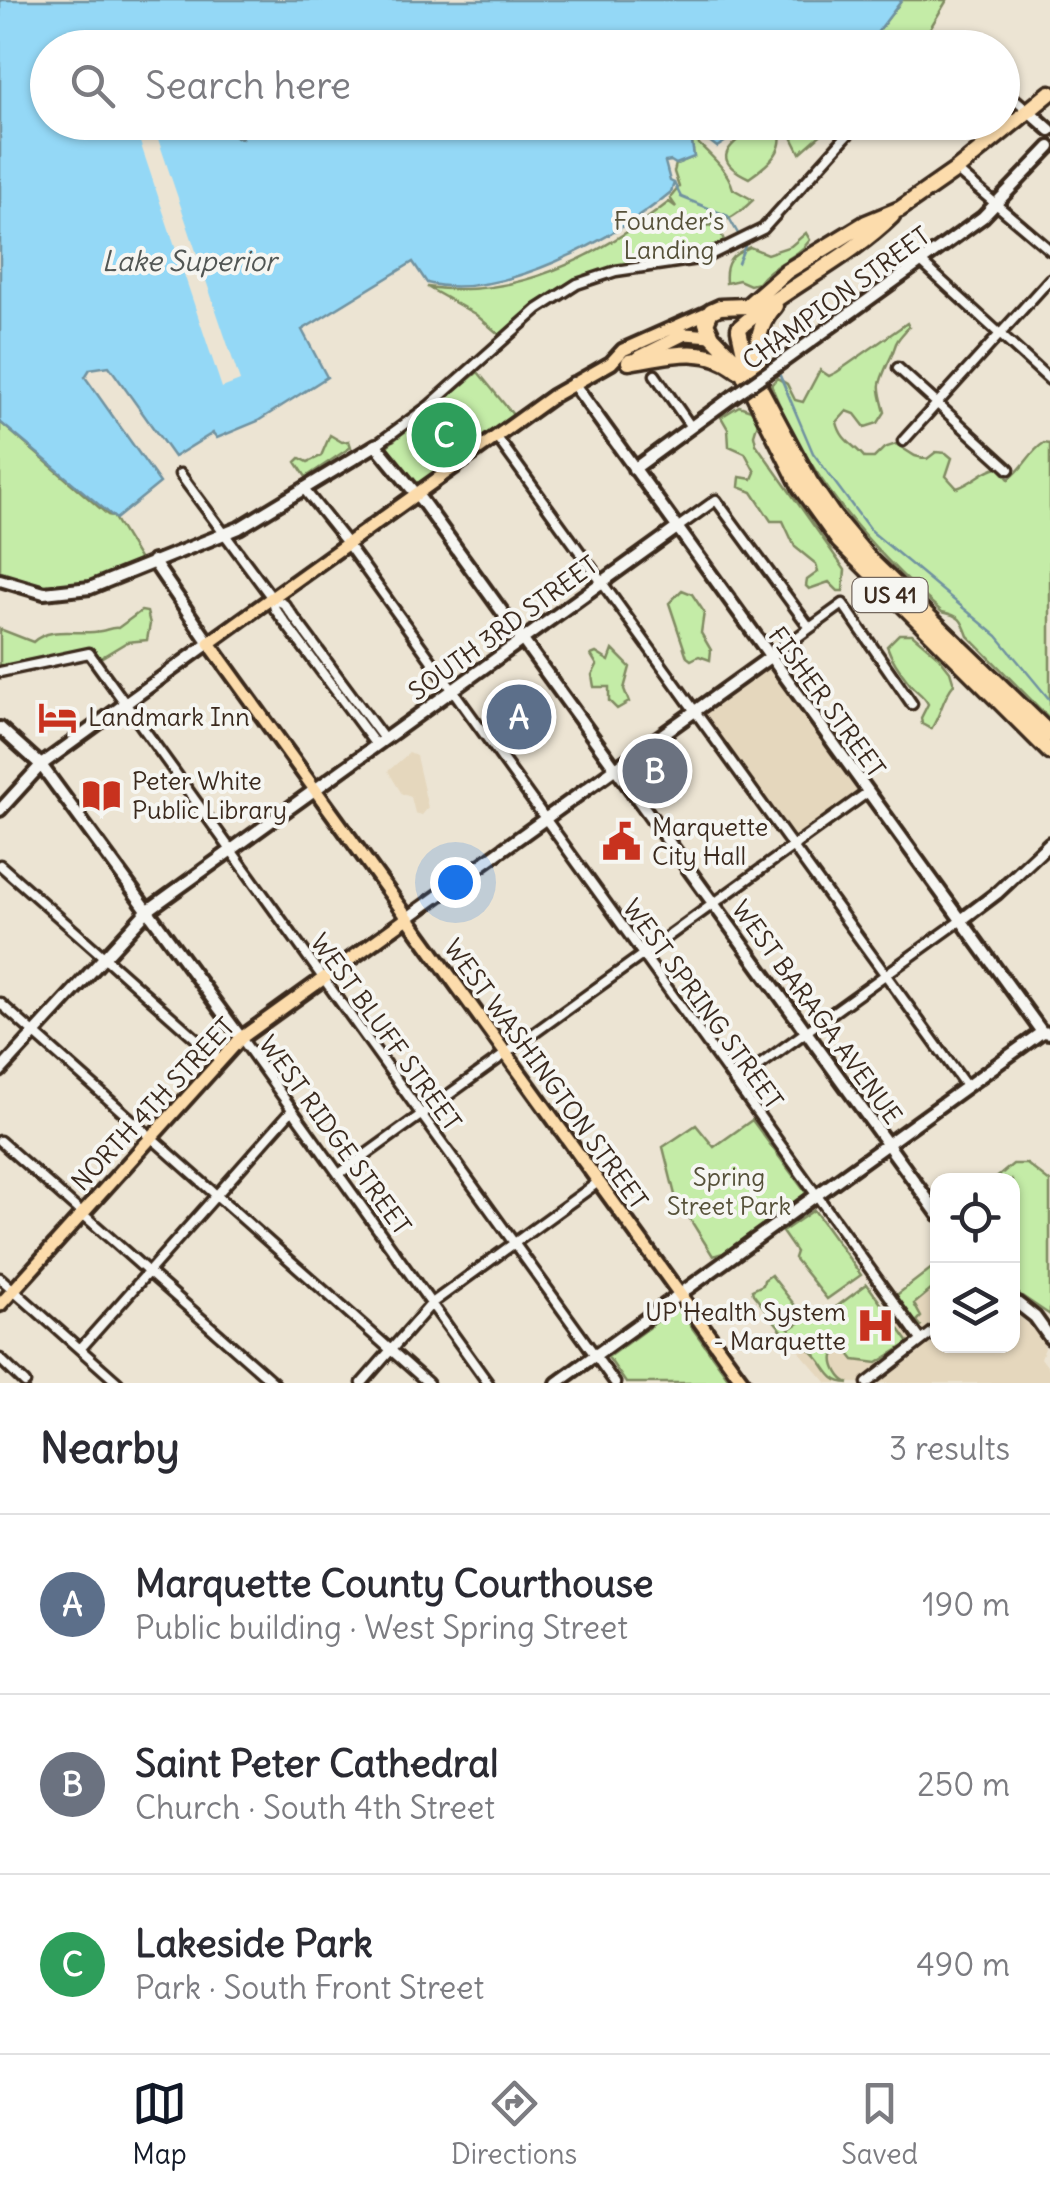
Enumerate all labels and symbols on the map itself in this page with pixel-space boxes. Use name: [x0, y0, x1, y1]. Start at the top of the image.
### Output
park label: Founder's Landing: [614, 205, 724, 266]
street label: CHAMPION STREET: [736, 219, 936, 377]
water label: Lake Superior: [102, 243, 280, 279]
pin: C: [412, 398, 476, 472]
street label: SOUTH 3RD STREET: [402, 549, 604, 707]
road number: US 41: [852, 578, 928, 612]
street label: FISHER STREET: [762, 620, 892, 784]
pin: A: [486, 680, 552, 754]
hotel icon: Landmark Inn: [37, 696, 79, 738]
place label: Landmark Inn: [88, 701, 250, 733]
pin: B: [622, 734, 688, 808]
place label: Peter White Public Library: [132, 765, 287, 826]
library icon: Peter White Public Library: [81, 774, 123, 816]
place label: Marquette City Hall: [652, 811, 768, 872]
public building icon: Marquette City Hall: [601, 820, 643, 862]
your location: [430, 857, 481, 908]
street label: WEST SPRING STREET: [616, 893, 790, 1115]
street label: WEST BARAGA AVENUE: [725, 894, 909, 1130]
street label: WEST BLUFF STREET: [304, 927, 468, 1137]
street label: WEST WASHINGTON STREET: [437, 932, 655, 1216]
street label: NORTH 4TH STREET: [65, 1011, 241, 1197]
street label: WEST RIDGE STREET: [252, 1029, 418, 1241]
park label: Spring Street Park: [667, 1161, 791, 1222]
place label: UP Health System - Marquette: [645, 1296, 846, 1357]
hospital icon: UP Health System - Marquette: [855, 1305, 897, 1347]

